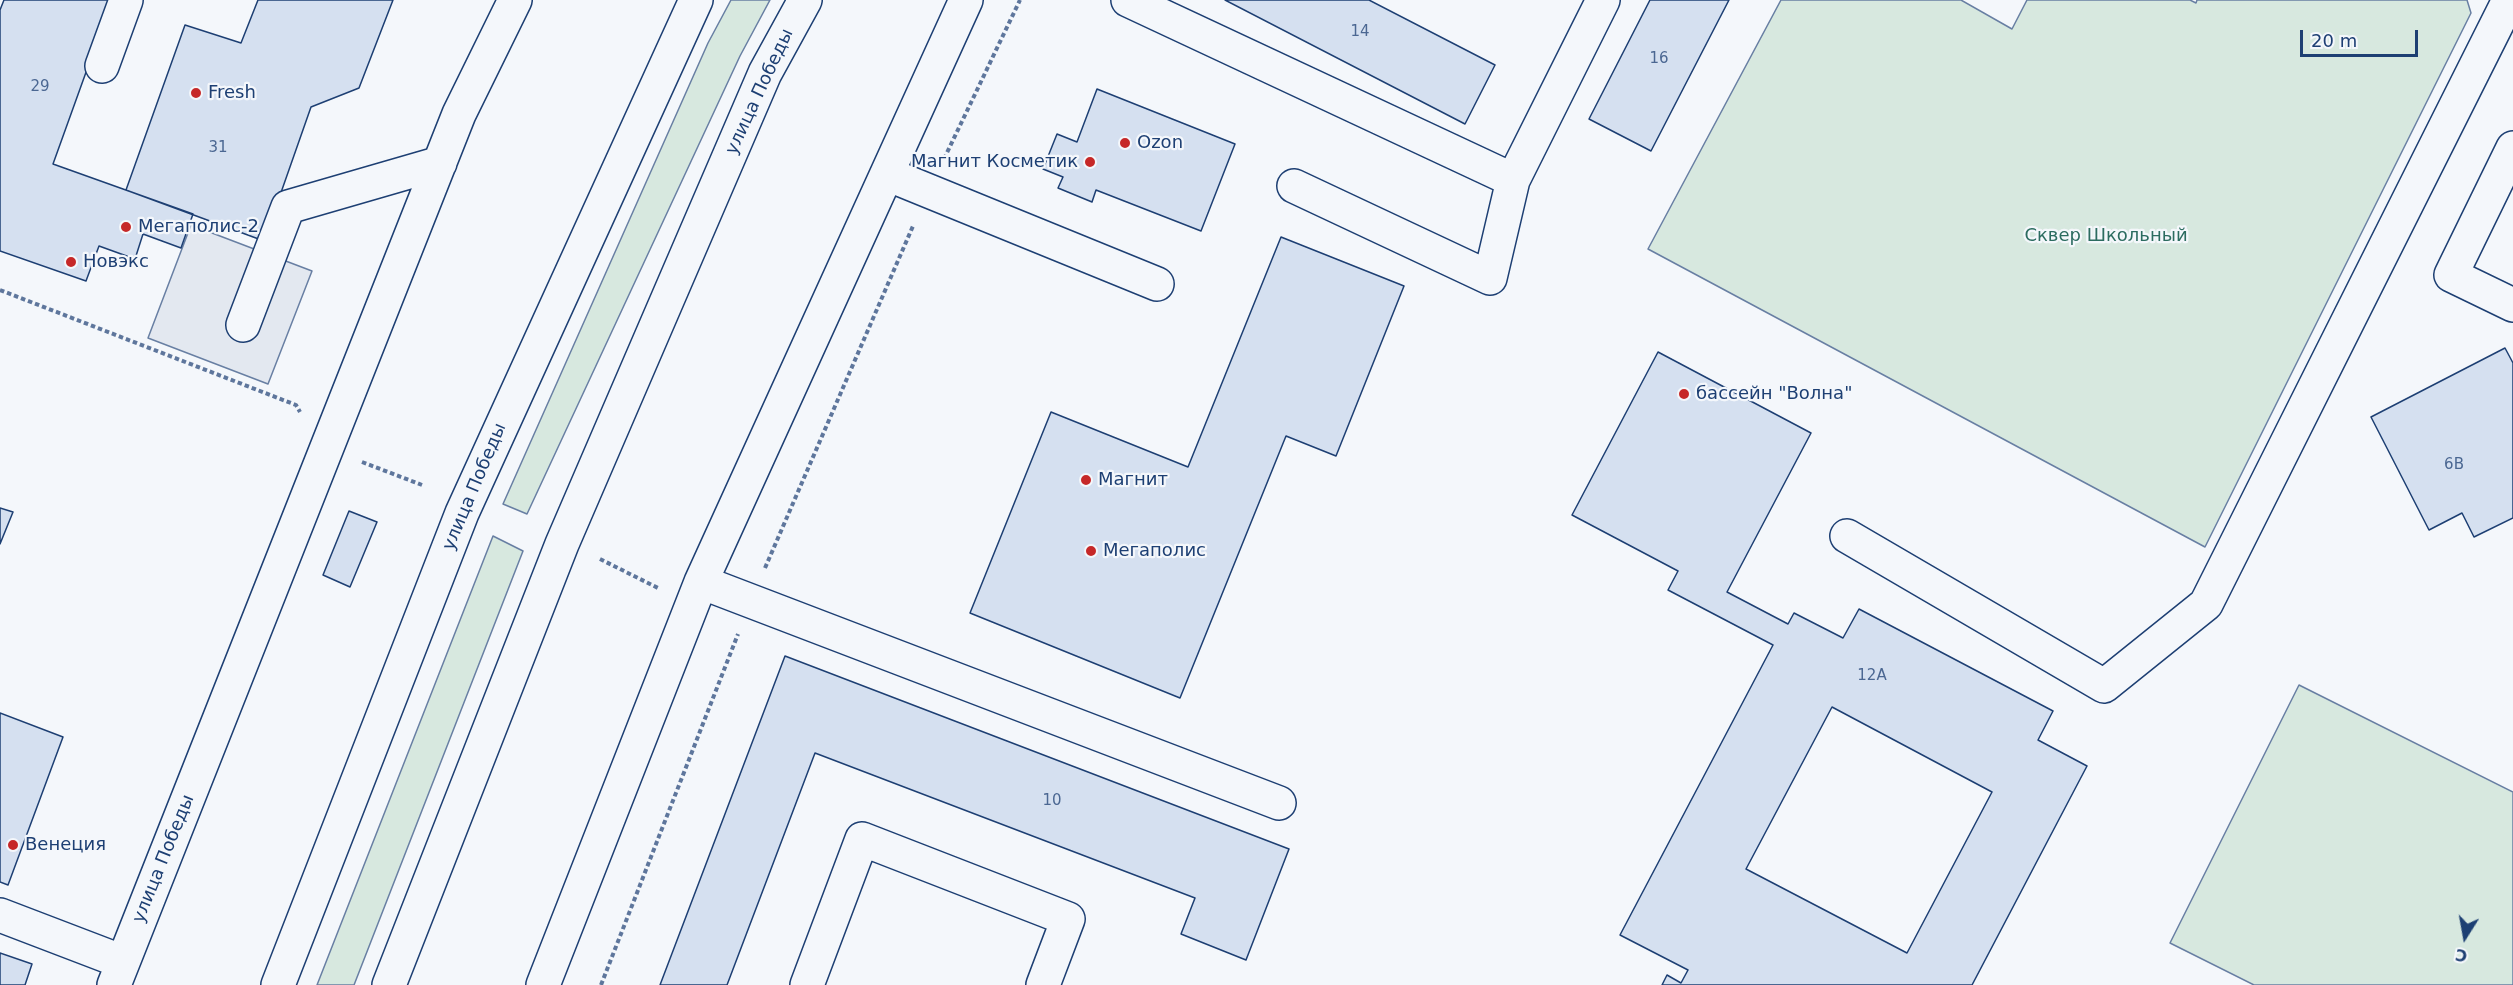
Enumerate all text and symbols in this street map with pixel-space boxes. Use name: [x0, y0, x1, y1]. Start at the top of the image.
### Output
scale bar: [2303, 18, 2422, 56]
house number: 14: [1350, 23, 1370, 41]
street label: улица Победы: [721, 26, 799, 158]
text: 20 m: [2311, 30, 2357, 51]
house number: 16: [1649, 50, 1669, 68]
house number: 29: [30, 78, 50, 96]
place label: Fresh: [208, 82, 256, 104]
marker: Fresh: [189, 86, 203, 100]
place label: Ozon: [1137, 132, 1183, 154]
marker: Ozon: [1118, 136, 1132, 150]
house number: 31: [208, 139, 228, 157]
place label: Магнит Косметик: [911, 151, 1078, 173]
marker: Магнит Косметик: [1083, 155, 1097, 169]
place label: Мегаполис-2: [138, 216, 259, 238]
marker: Мегаполис-2: [119, 220, 133, 234]
park label: Сквер Школьный: [2024, 225, 2188, 247]
place label: Новэкс: [83, 251, 149, 273]
marker: Новэкс: [64, 255, 78, 269]
place label: бассейн "Волна": [1696, 383, 1852, 405]
marker: бассейн "Волна": [1677, 387, 1691, 401]
street label: улица Победы: [438, 420, 512, 554]
house number: 6В: [2444, 456, 2464, 474]
place label: Магнит: [1098, 469, 1168, 491]
marker: Магнит: [1079, 473, 1093, 487]
place label: Мегаполис: [1103, 540, 1206, 562]
marker: Мегаполис: [1084, 544, 1098, 558]
house number: 12А: [1857, 667, 1887, 685]
street label: улица Победы: [128, 792, 200, 926]
house number: 10: [1042, 792, 1062, 810]
place label: Венеция: [25, 834, 106, 856]
marker: Венеция: [6, 838, 20, 852]
north arrow: [2435, 907, 2495, 967]
text: С: [2454, 945, 2469, 966]

